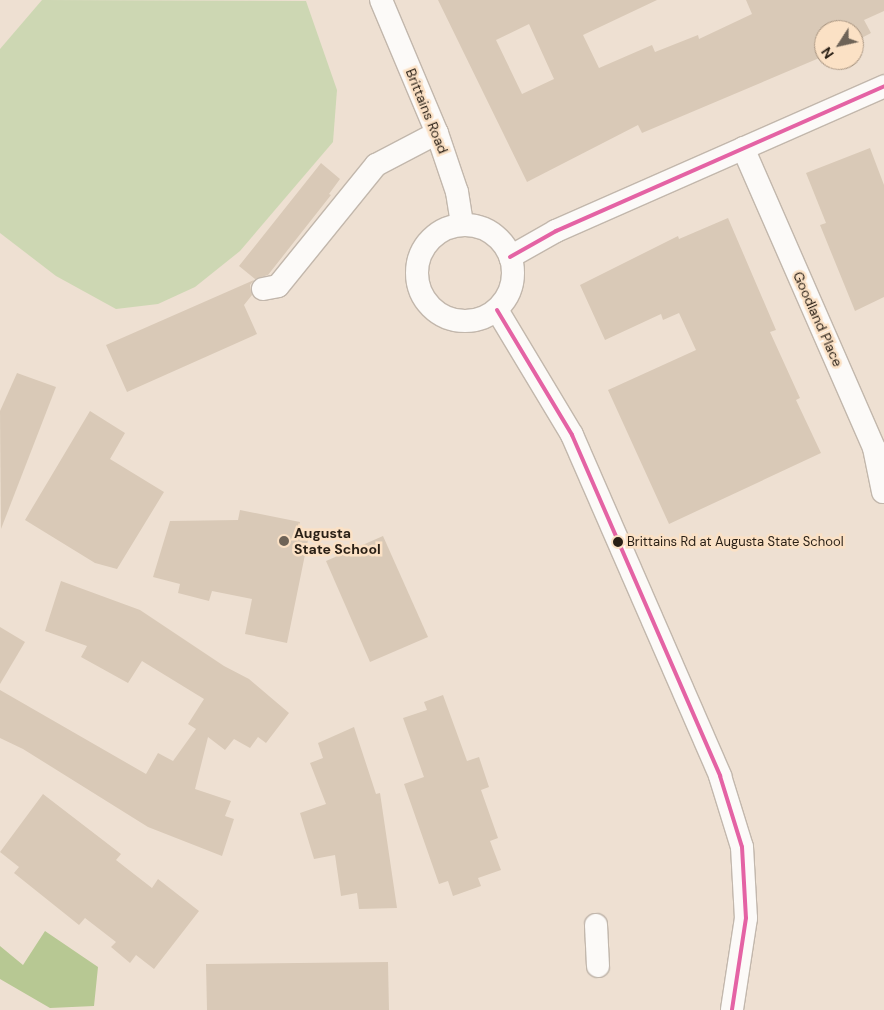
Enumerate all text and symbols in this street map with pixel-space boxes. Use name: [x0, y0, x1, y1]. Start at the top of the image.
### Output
north arrow: [814, 20, 864, 70]
text: N: [817, 44, 838, 62]
street label: Brittains Road: [402, 66, 452, 156]
street label: Goodland Place: [790, 269, 846, 369]
place label: Augusta State School: [294, 525, 381, 558]
place label: Brittains Rd at Augusta State School: [627, 534, 844, 550]
marker: Augusta State School: [278, 535, 290, 547]
marker: Brittains Rd at Augusta State School: [613, 537, 623, 547]

